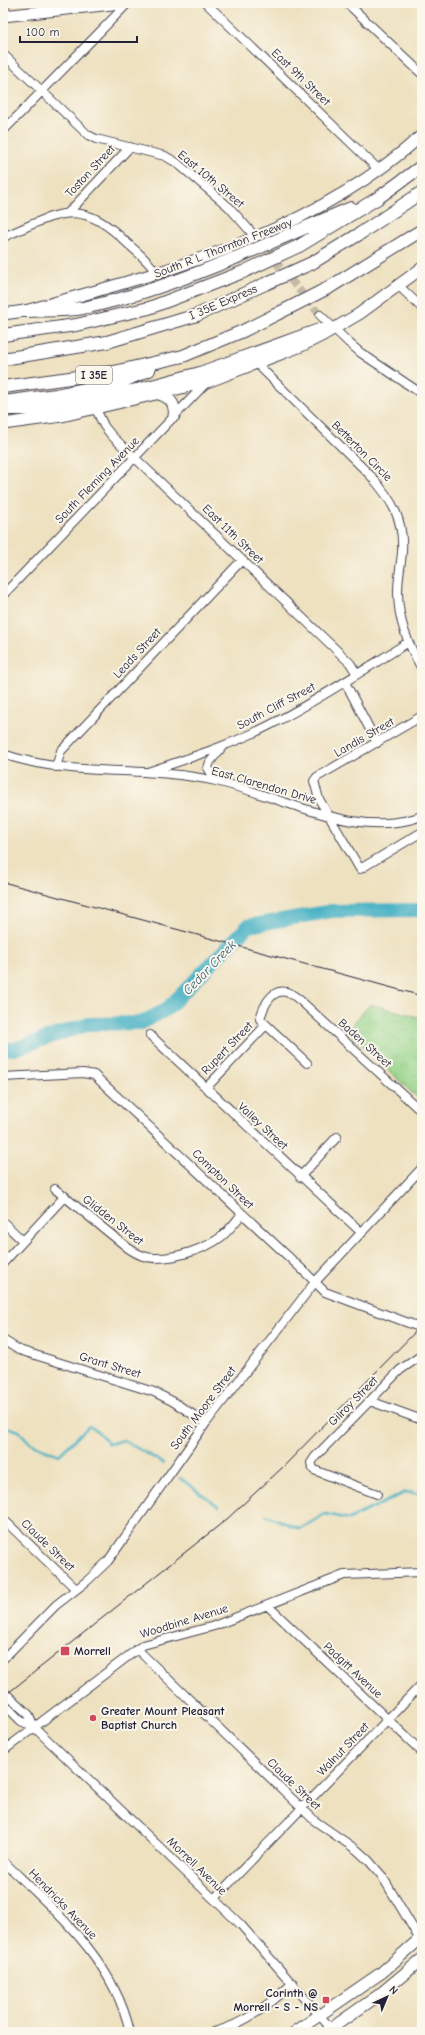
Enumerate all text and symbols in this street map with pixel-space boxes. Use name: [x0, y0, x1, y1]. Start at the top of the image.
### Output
scale bar: [20, 18, 137, 44]
text: 100 m: [26, 25, 59, 39]
street label: East 9th Street: [269, 46, 334, 109]
street label: Toston Street: [62, 141, 118, 200]
street label: East 10th Street: [175, 147, 247, 211]
street label: South R L Thornton Freeway: [152, 215, 295, 281]
street label: I 35E Express: [187, 281, 259, 323]
road number: I 35E: [76, 366, 112, 384]
street label: Betterton Circle: [329, 418, 395, 484]
street label: South Fleming Avenue: [52, 434, 142, 526]
street label: East 11th Street: [200, 501, 267, 567]
street label: Leads Street: [110, 625, 164, 681]
street label: South Cliff Street: [235, 679, 318, 732]
street label: Landis Street: [332, 714, 397, 760]
street label: East Clarendon Drive: [210, 763, 318, 807]
water label: Cedar Creek: [180, 937, 239, 998]
street label: Baden Street: [336, 1015, 395, 1071]
street label: Rupert Street: [198, 1018, 256, 1077]
street label: Valley Street: [235, 1100, 291, 1153]
street label: Compton Street: [189, 1146, 257, 1212]
street label: Glidden Street: [80, 1192, 147, 1248]
street label: Grant Street: [78, 1349, 143, 1381]
street label: South Moore Street: [167, 1363, 239, 1452]
street label: Gilroy Street: [325, 1373, 381, 1429]
street label: Claude Street: [18, 1516, 78, 1574]
street label: Woodbine Avenue: [138, 1601, 230, 1641]
street label: Padgitt Avenue: [321, 1639, 385, 1701]
place label: Morrell: [74, 1644, 111, 1658]
marker: Morrell: [59, 1645, 71, 1657]
place label: Greater Mount Pleasant Baptist Church: [101, 1704, 226, 1732]
marker: Greater Mount Pleasant Baptist Church: [88, 1713, 98, 1723]
street label: Walnut Street: [314, 1719, 372, 1779]
street label: Claude Street: [264, 1755, 324, 1813]
street label: Morrell Avenue: [164, 1834, 230, 1898]
street label: Hendricks Avenue: [26, 1866, 100, 1942]
north arrow: [367, 1977, 407, 2017]
text: N: [386, 1983, 401, 1997]
place label: Corinth @ Morrell - S - NS: [233, 1986, 318, 2014]
marker: Corinth @ Morrell - S - NS: [321, 1995, 331, 2005]

